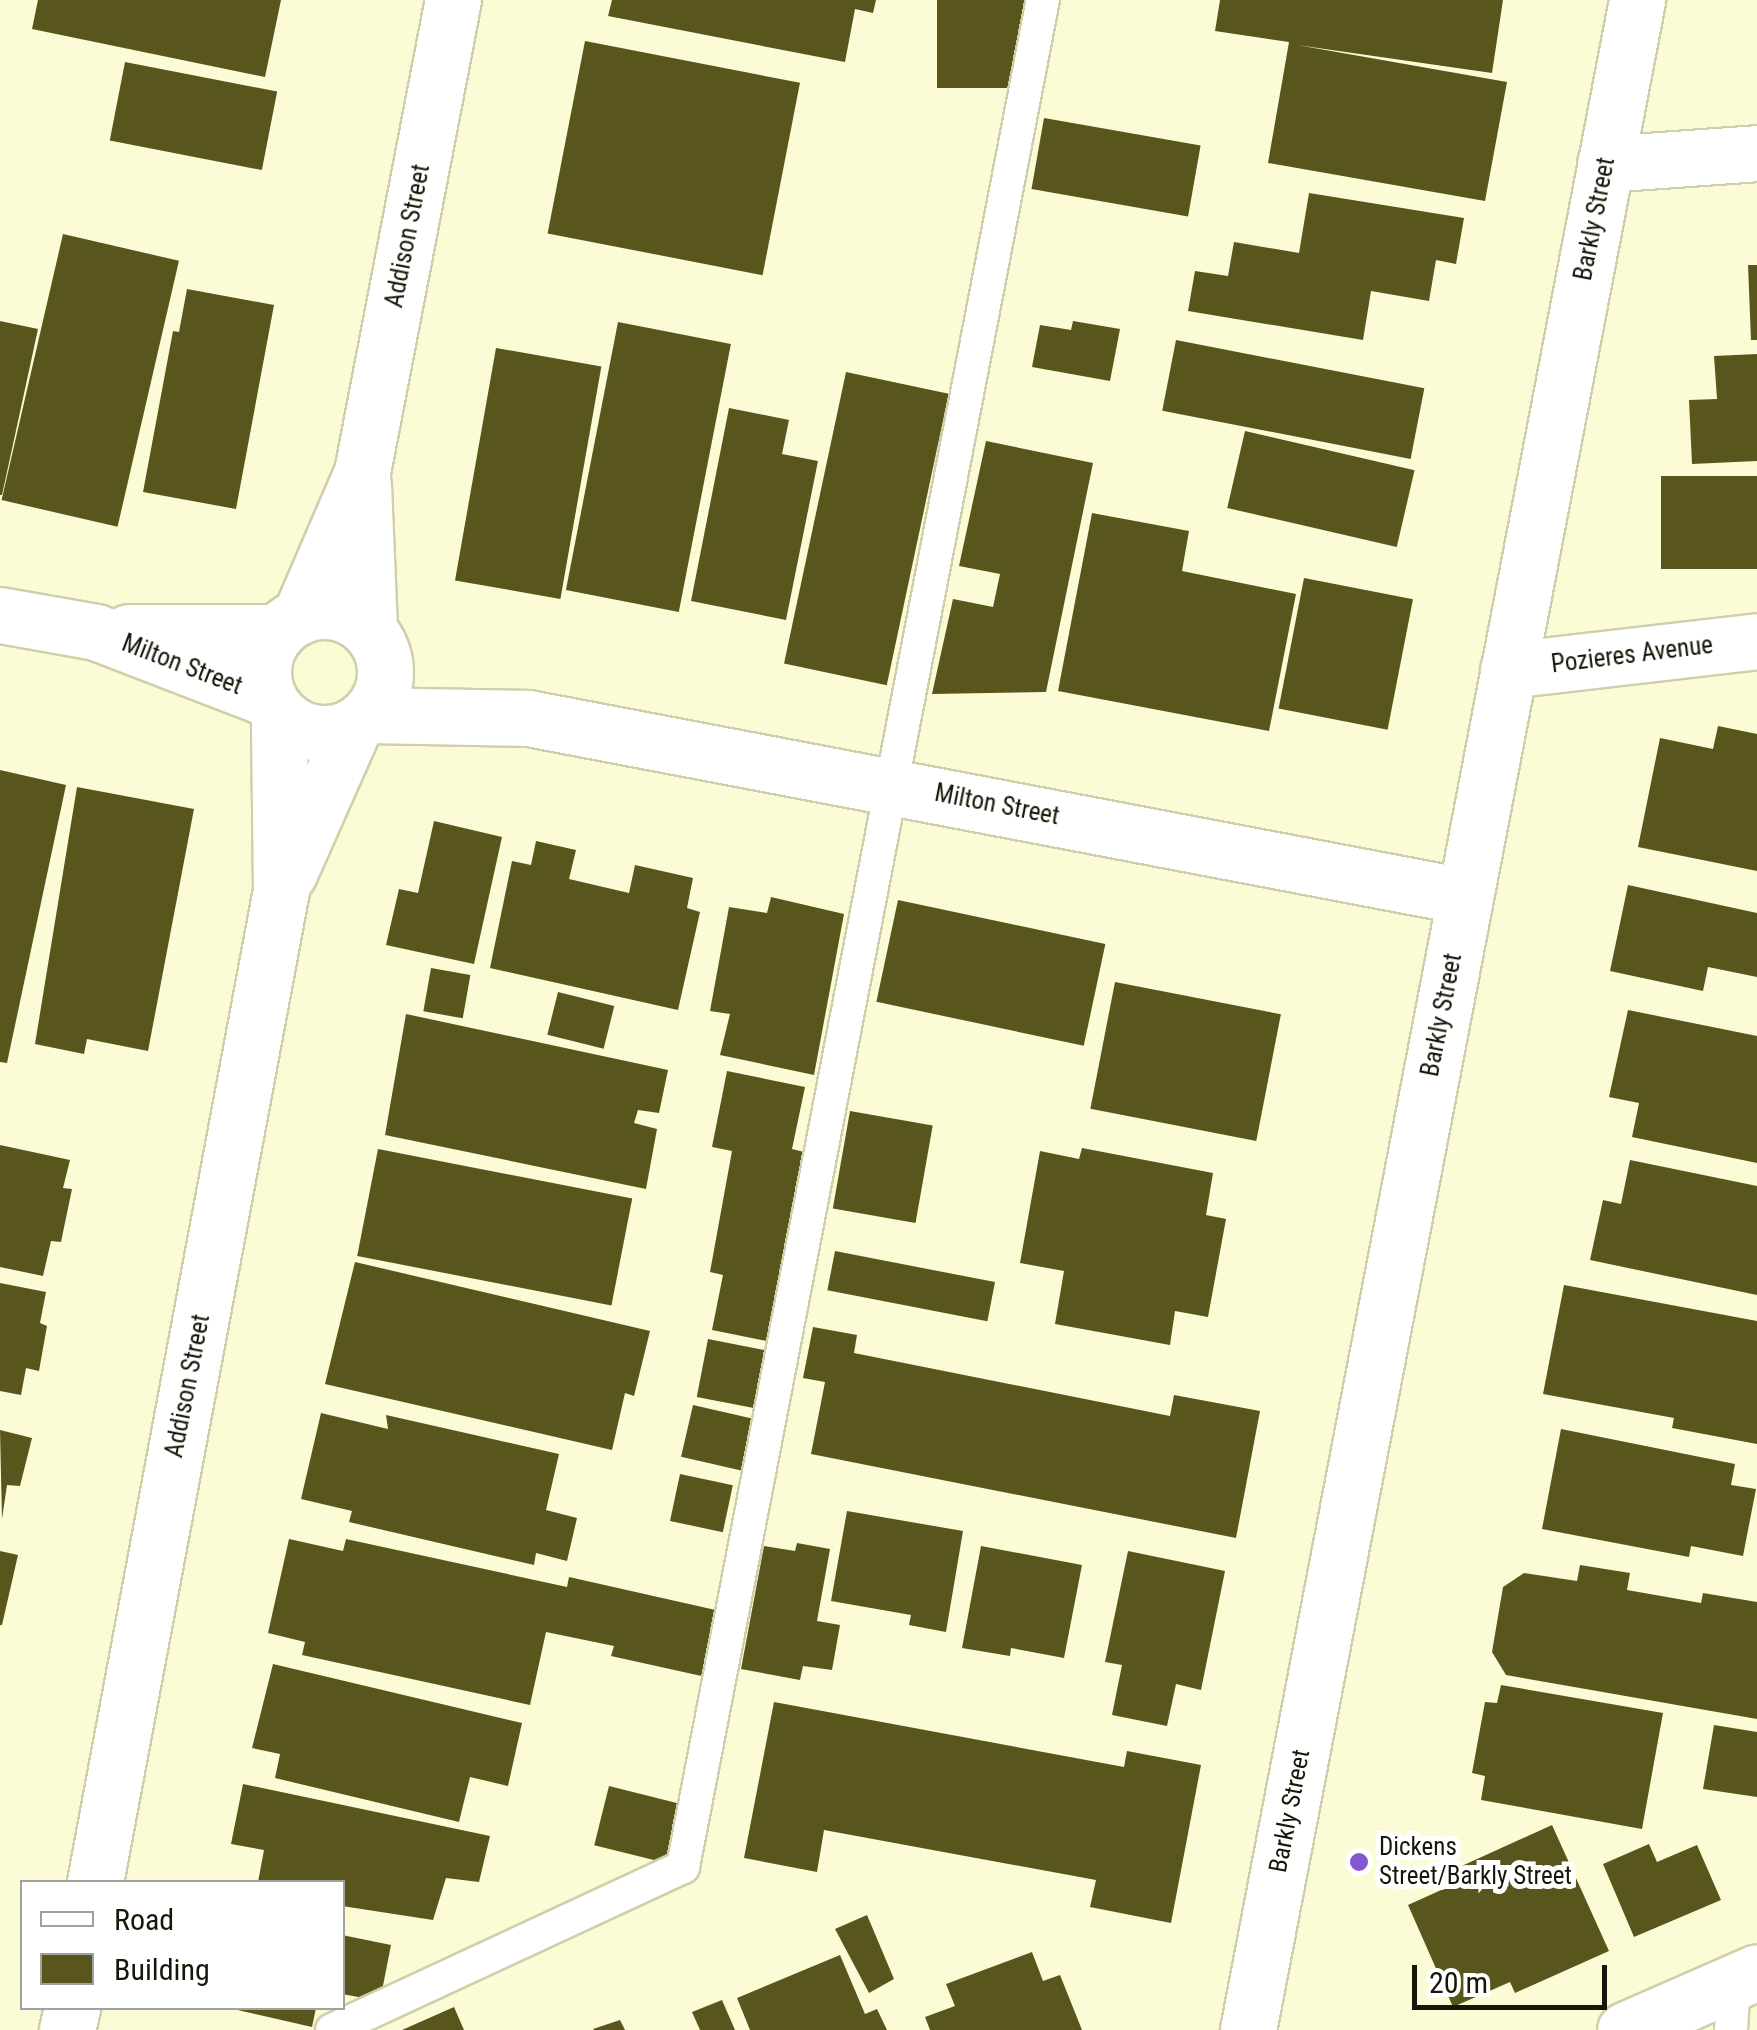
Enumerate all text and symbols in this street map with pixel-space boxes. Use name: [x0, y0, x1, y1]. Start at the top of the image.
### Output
street label: Barkly Street: [1568, 155, 1622, 283]
street label: Addison Street: [379, 162, 437, 310]
street label: Milton Street: [118, 628, 246, 702]
street label: Pozieres Avenue: [1549, 630, 1715, 680]
street label: Milton Street: [932, 778, 1062, 832]
street label: Barkly Street: [1415, 951, 1469, 1079]
street label: Addison Street: [159, 1312, 217, 1460]
street label: Barkly Street: [1263, 1747, 1317, 1875]
place label: Dickens Street/Barkly Street: [1379, 1833, 1572, 1892]
marker: Dickens Street/Barkly Street: [1348, 1851, 1370, 1873]
legend: [20, 1880, 345, 2010]
text: Road: [114, 1902, 174, 1937]
scale bar: [1417, 1945, 1612, 2007]
text: Building: [114, 1952, 210, 1987]
text: 20 m: [1429, 1965, 1488, 2000]

